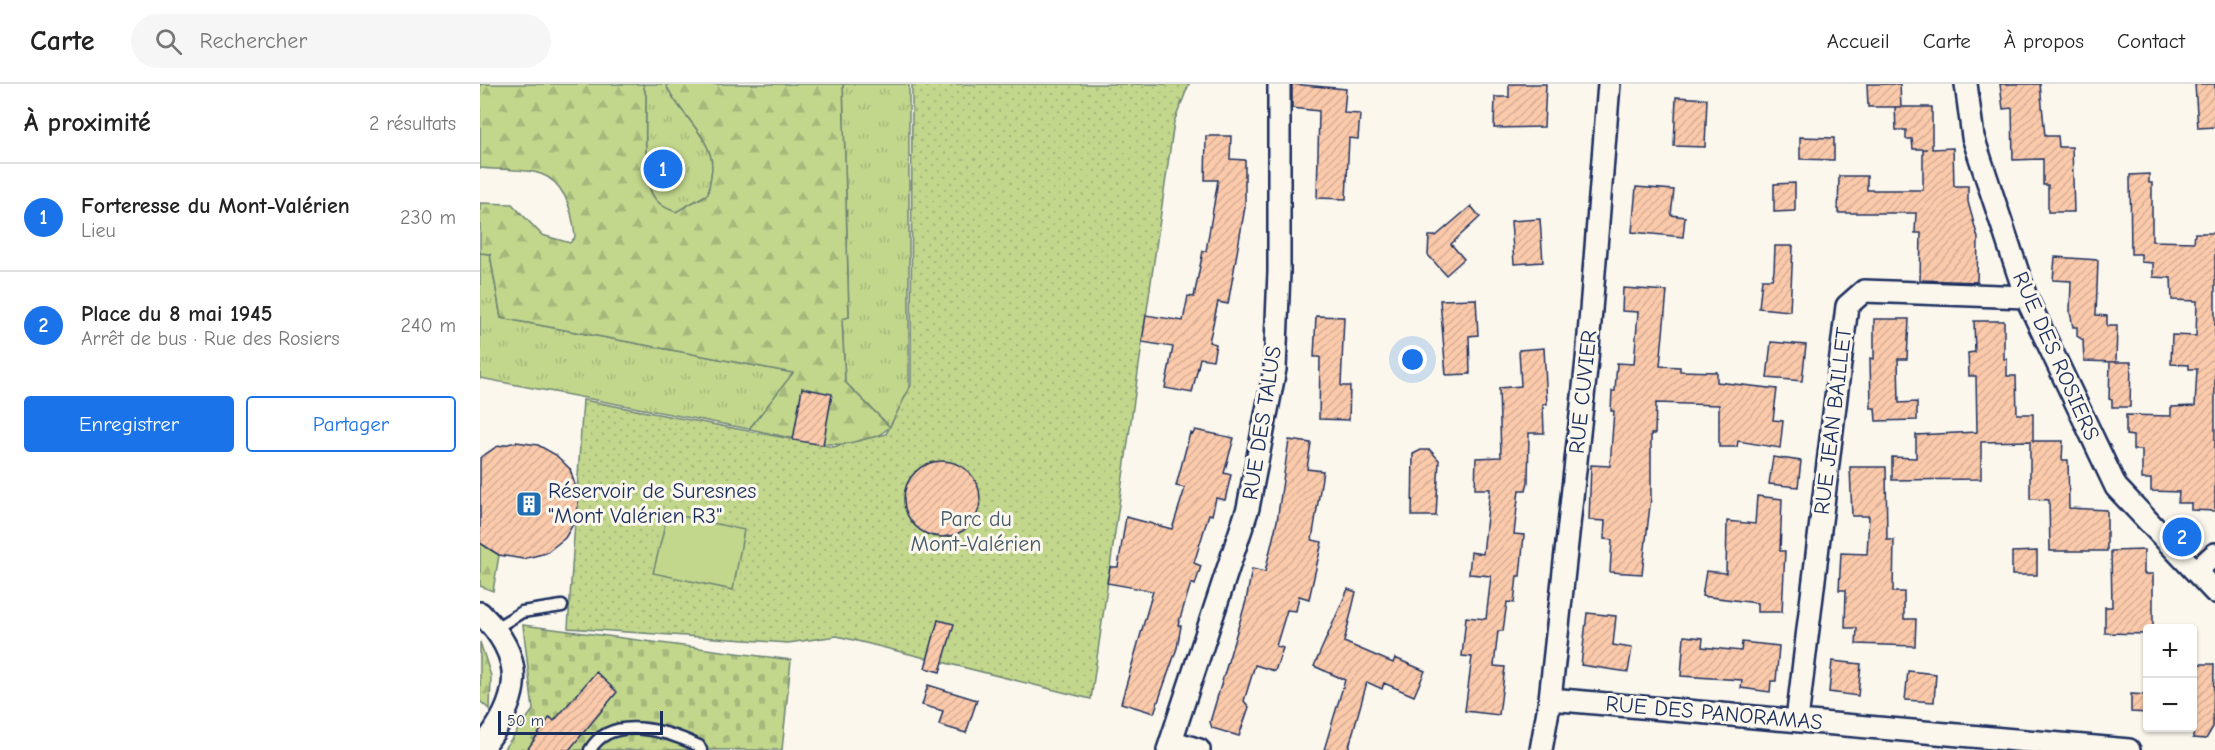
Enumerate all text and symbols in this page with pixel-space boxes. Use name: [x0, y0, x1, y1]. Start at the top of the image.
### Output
search box: [131, 14, 551, 68]
text: Carte: [30, 25, 95, 57]
icon: search: [152, 25, 185, 58]
text: Rechercher: [200, 28, 307, 54]
text: Accueil: [1827, 29, 1890, 53]
text: Carte: [1923, 29, 1971, 53]
text: À propos: [2004, 29, 2084, 53]
text: Contact: [2117, 29, 2185, 53]
text: À proximité: [24, 108, 151, 138]
text: 2 résultats: [369, 112, 456, 135]
pin: 1: [644, 146, 682, 191]
text: Forteresse du Mont-Valérien: [81, 193, 350, 219]
text: 1: [40, 206, 47, 229]
text: 230 m: [400, 206, 456, 229]
text: Lieu: [81, 219, 116, 242]
street label: RUE DES ROSIERS: [2007, 268, 2105, 444]
text: Place du 8 mai 1945: [81, 301, 272, 327]
text: 2: [39, 314, 48, 337]
text: 240 m: [401, 314, 456, 337]
street label: RUE JEAN BAILLET: [1809, 325, 1857, 516]
text: Arrêt de bus · Rue des Rosiers: [81, 327, 339, 350]
street label: RUE CUVIER: [1564, 329, 1602, 455]
street label: RUE DES TALUS: [1237, 344, 1287, 502]
your location: [1398, 345, 1427, 374]
button: Enregistrer: [24, 396, 234, 452]
button: Partager: [246, 396, 456, 452]
place label: Réservoir de Suresnes "Mont Valérien R3": [548, 478, 756, 529]
building icon: Réservoir de Suresnes "Mont Valérien R3": [514, 489, 544, 519]
park label: Parc du Mont-Valérien: [911, 506, 1042, 557]
pin: 2: [2162, 514, 2202, 560]
map controls: [2143, 624, 2197, 732]
button: +: [2143, 624, 2197, 678]
button: −: [2143, 678, 2197, 732]
street label: RUE DES PANORAMAS: [1604, 691, 1824, 735]
scale bar: [498, 708, 663, 736]
text: 50 m: [507, 712, 544, 730]

